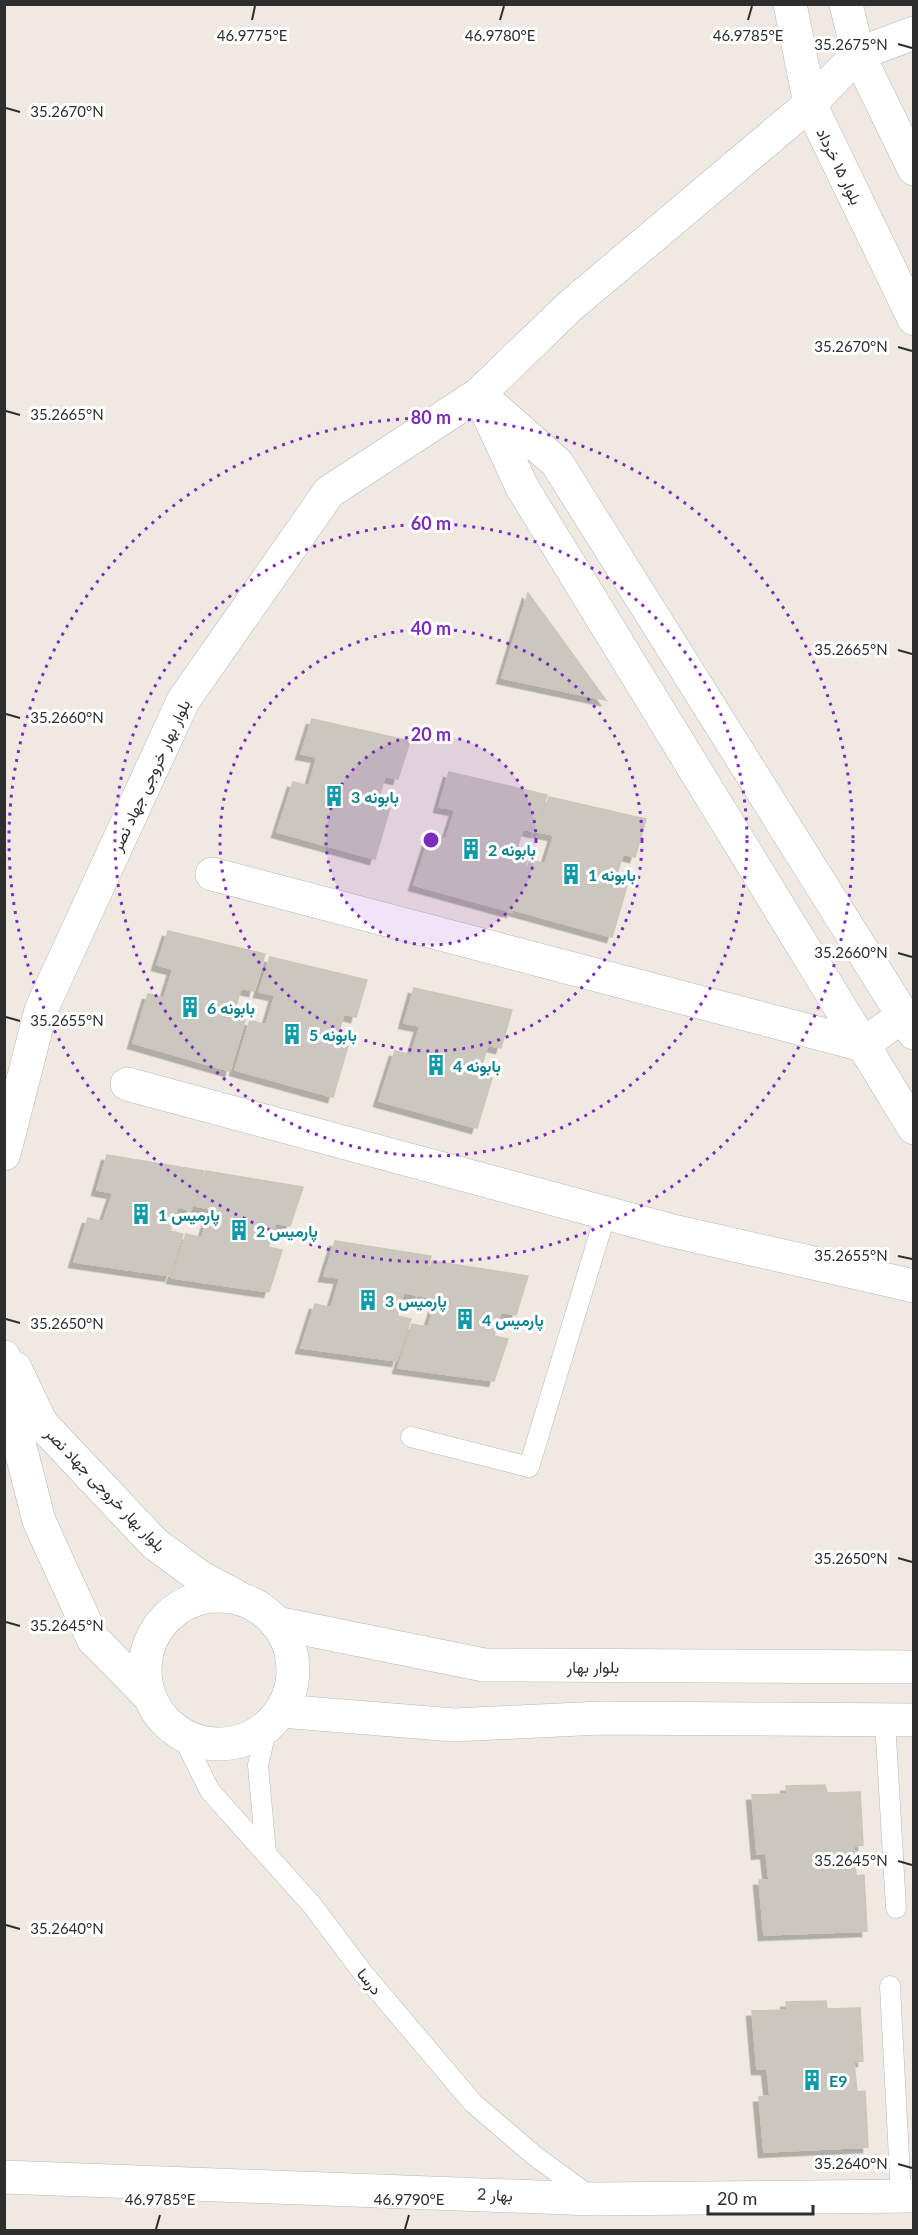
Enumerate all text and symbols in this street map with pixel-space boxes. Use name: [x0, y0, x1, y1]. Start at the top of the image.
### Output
text: 46.9775°E: [217, 26, 287, 44]
text: 46.9780°E: [465, 26, 535, 44]
text: 46.9785°E: [713, 26, 783, 44]
text: 35.2675°N: [814, 35, 888, 53]
text: 35.2670°N: [30, 102, 104, 120]
street label: بلوار ۱۵ خرداد: [811, 125, 867, 208]
text: 35.2670°N: [814, 337, 888, 355]
text: 35.2665°N: [30, 405, 104, 423]
text: 80 m: [411, 406, 451, 428]
text: 60 m: [411, 512, 451, 534]
text: 40 m: [411, 617, 451, 639]
text: 35.2665°N: [814, 640, 888, 658]
street label: بلوار بهار خروجی جهاد نصر: [106, 696, 195, 855]
text: 35.2660°N: [30, 708, 104, 726]
text: 20 m: [411, 723, 451, 745]
building icon: بابونه 3: [322, 784, 346, 808]
place label: بابونه 3: [351, 787, 399, 808]
centre of rings: [421, 830, 441, 850]
building icon: بابونه 2: [459, 837, 483, 861]
place label: بابونه 2: [488, 840, 536, 861]
building icon: بابونه 1: [559, 862, 583, 886]
place label: بابونه 1: [588, 865, 636, 886]
text: 35.2660°N: [814, 943, 888, 961]
building icon: بابونه 6: [178, 995, 202, 1019]
place label: بابونه 6: [207, 998, 255, 1019]
text: 35.2655°N: [30, 1011, 104, 1029]
building icon: بابونه 5: [280, 1022, 304, 1046]
place label: بابونه 5: [309, 1025, 357, 1046]
building icon: بابونه 4: [424, 1053, 448, 1077]
place label: بابونه 4: [453, 1056, 501, 1077]
building icon: پارمیس 1: [129, 1202, 153, 1226]
place label: پارمیس 1: [158, 1205, 220, 1227]
building icon: پارمیس 2: [227, 1218, 251, 1242]
place label: پارمیس 2: [256, 1221, 318, 1243]
text: 35.2655°N: [814, 1246, 888, 1264]
building icon: پارمیس 3: [356, 1288, 380, 1312]
place label: پارمیس 3: [385, 1291, 447, 1313]
building icon: پارمیس 4: [453, 1307, 477, 1331]
place label: پارمیس 4: [482, 1310, 544, 1332]
text: 35.2650°N: [30, 1314, 104, 1332]
street label: بلوار بهار خروجی جهاد نصر: [40, 1422, 170, 1556]
text: 35.2650°N: [814, 1549, 888, 1567]
text: 35.2645°N: [30, 1616, 104, 1634]
street label: بلوار بهار: [566, 1657, 619, 1678]
text: 35.2645°N: [814, 1851, 888, 1869]
text: 35.2640°N: [30, 1919, 104, 1937]
street label: درسا: [352, 1964, 386, 1999]
building icon: E9: [800, 2068, 824, 2092]
place label: E9: [829, 2071, 847, 2090]
text: 35.2640°N: [814, 2154, 888, 2172]
scale bar: [708, 2178, 813, 2216]
street label: بهار 2: [477, 2184, 513, 2206]
text: 20 m: [717, 2187, 757, 2209]
text: 46.9785°E: [125, 2190, 195, 2208]
text: 46.9790°E: [374, 2190, 444, 2208]

